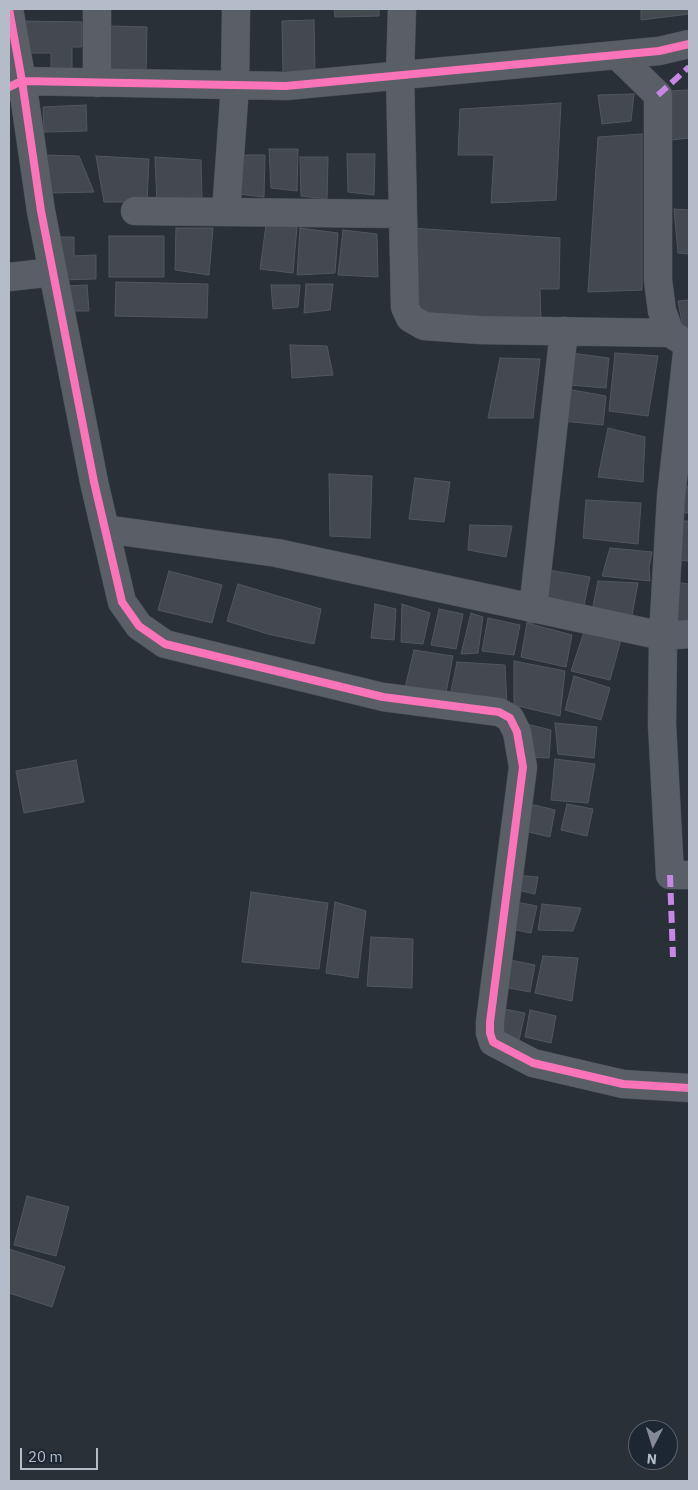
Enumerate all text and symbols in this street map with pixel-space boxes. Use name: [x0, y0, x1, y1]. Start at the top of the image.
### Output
north arrow: [628, 1420, 678, 1470]
scale bar: [22, 1438, 100, 1470]
text: 20 m: [28, 1447, 63, 1466]
text: N: [646, 1450, 658, 1468]

